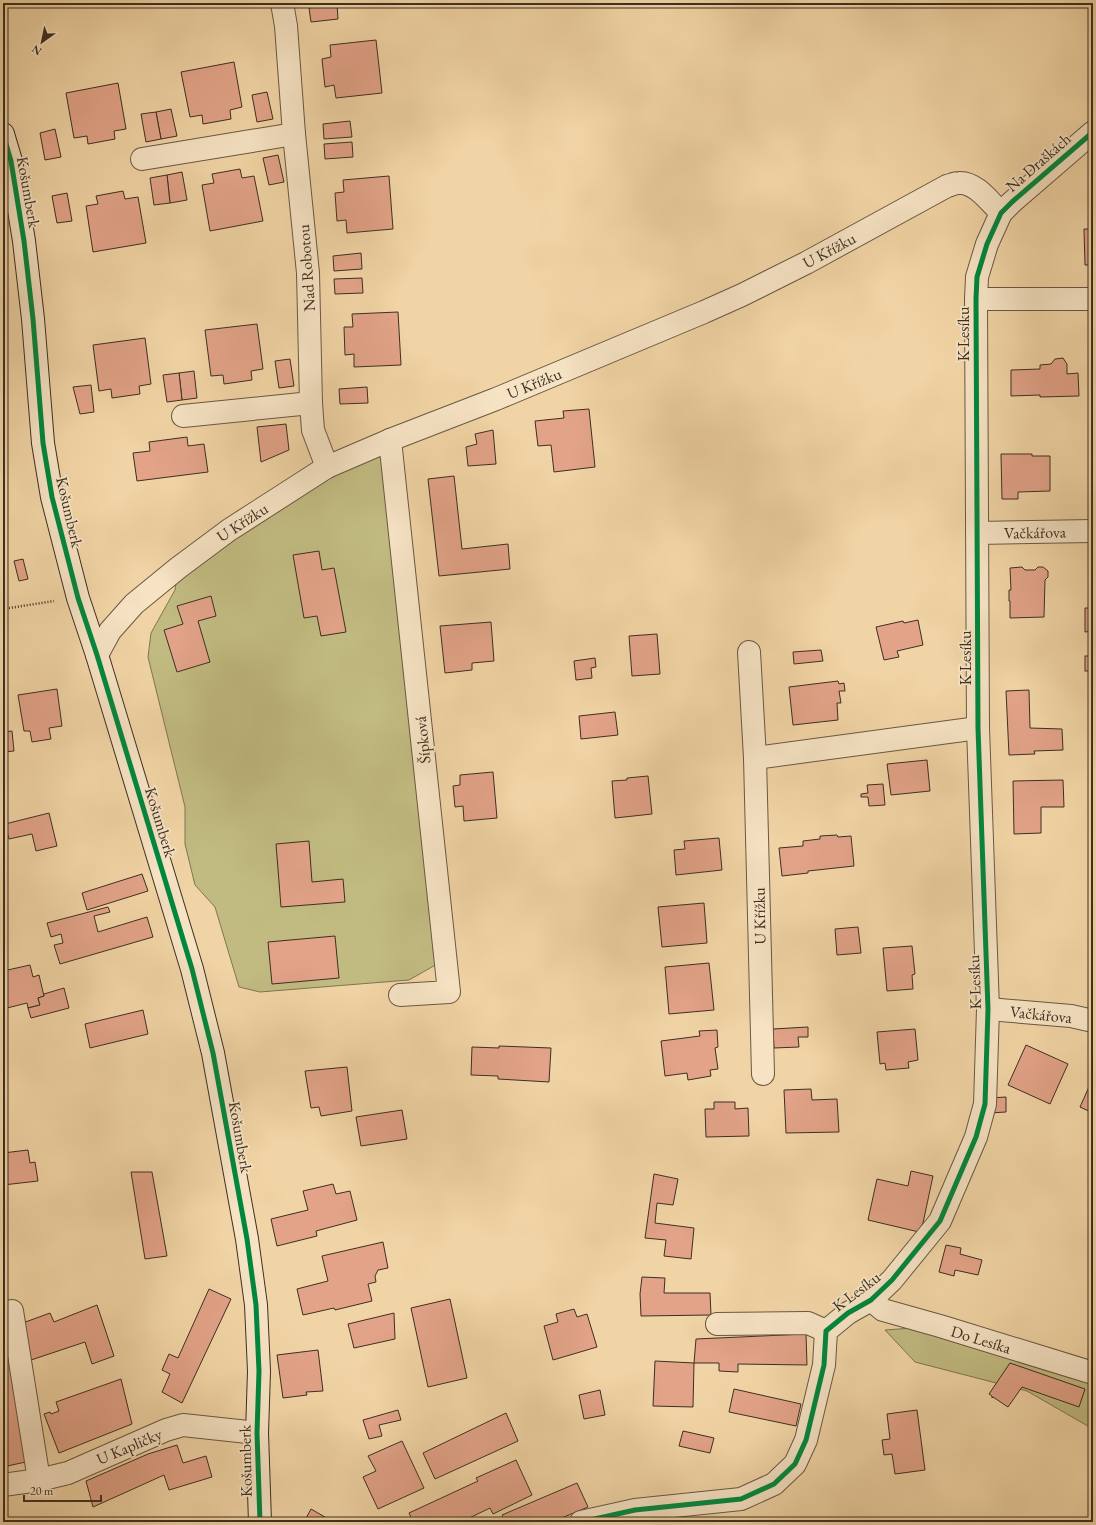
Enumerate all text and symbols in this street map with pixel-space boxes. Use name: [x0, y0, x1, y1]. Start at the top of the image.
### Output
north arrow: [22, 22, 62, 62]
text: N: [29, 42, 44, 59]
street label: Na Draškách: [1001, 128, 1075, 196]
street label: Košumberk: [12, 155, 45, 230]
street label: Nad Robotou: [293, 223, 320, 312]
street label: U Křížku: [799, 227, 860, 273]
street label: K Lesíku: [953, 306, 974, 361]
street label: U Křížku: [504, 363, 565, 404]
street label: Košumberk: [51, 475, 88, 550]
street label: U Křížku: [213, 498, 272, 547]
street label: Vačkářova: [1004, 521, 1067, 544]
street label: K Lesíku: [955, 630, 976, 685]
street label: Šípková: [409, 714, 435, 765]
street label: Košumberk: [140, 785, 181, 860]
street label: U Křížku: [748, 887, 770, 945]
street label: K Lesíku: [963, 954, 986, 1010]
street label: Vačkářova: [1009, 1001, 1074, 1028]
street label: Košumberk: [224, 1100, 257, 1175]
street label: K Lesíku: [828, 1266, 885, 1316]
street label: Do Lesíka: [948, 1320, 1014, 1359]
street label: U Kapličky: [93, 1423, 166, 1470]
street label: Košumberk: [234, 1424, 257, 1497]
scale bar: [24, 1477, 101, 1503]
text: 20 m: [30, 1483, 54, 1499]

